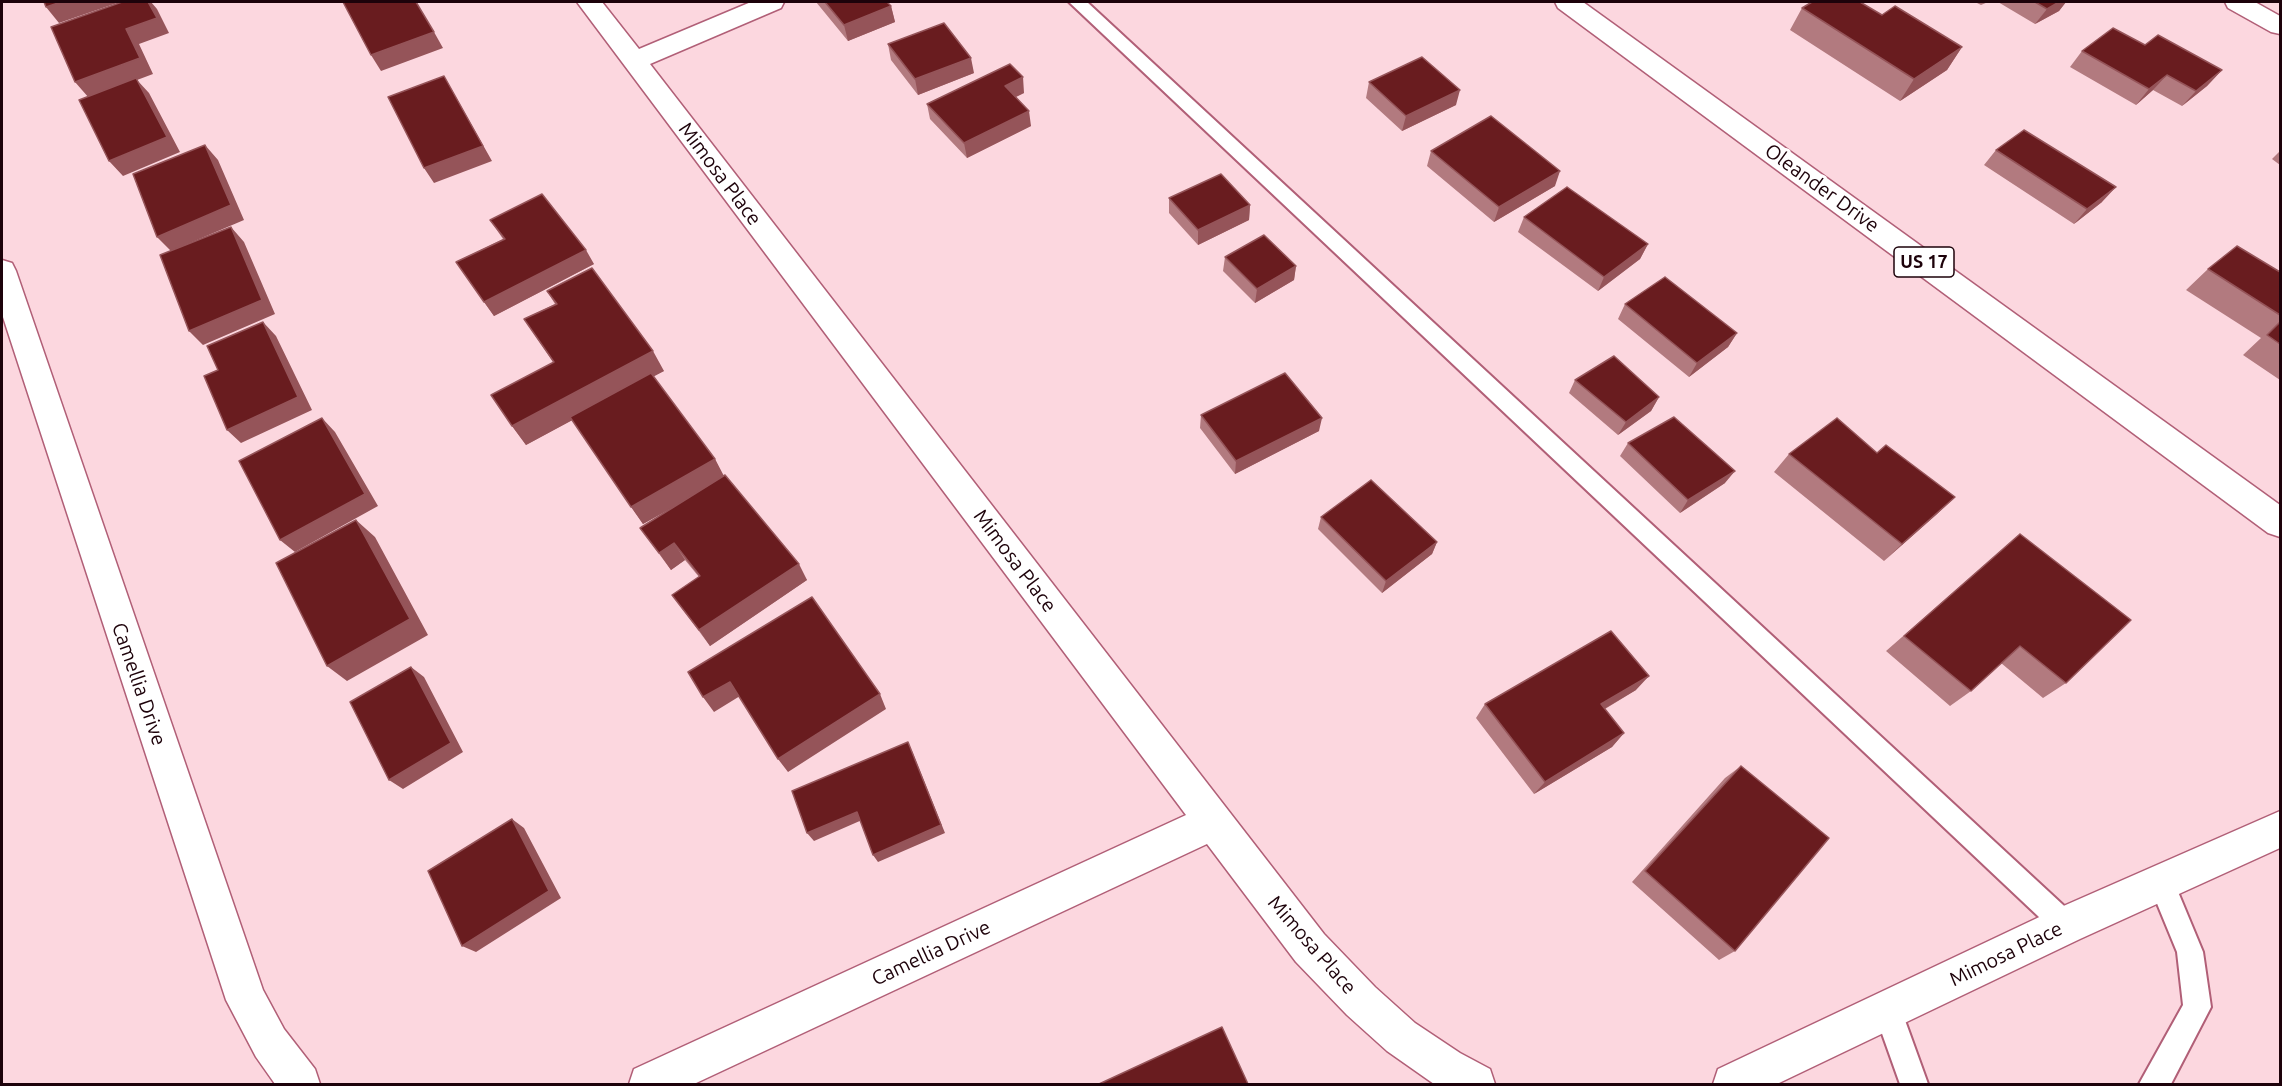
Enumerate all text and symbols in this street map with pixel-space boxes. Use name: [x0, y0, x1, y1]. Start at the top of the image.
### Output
street label: Mimosa Place: [674, 118, 766, 230]
street label: Oleander Drive: [1760, 138, 1884, 238]
road number: US 17: [1894, 247, 1954, 277]
street label: Mimosa Place: [969, 505, 1061, 617]
street label: Camellia Drive: [107, 619, 171, 749]
street label: Mimosa Place: [1263, 891, 1361, 999]
street label: Camellia Drive: [868, 915, 994, 991]
street label: Mimosa Place: [1946, 916, 2066, 992]

